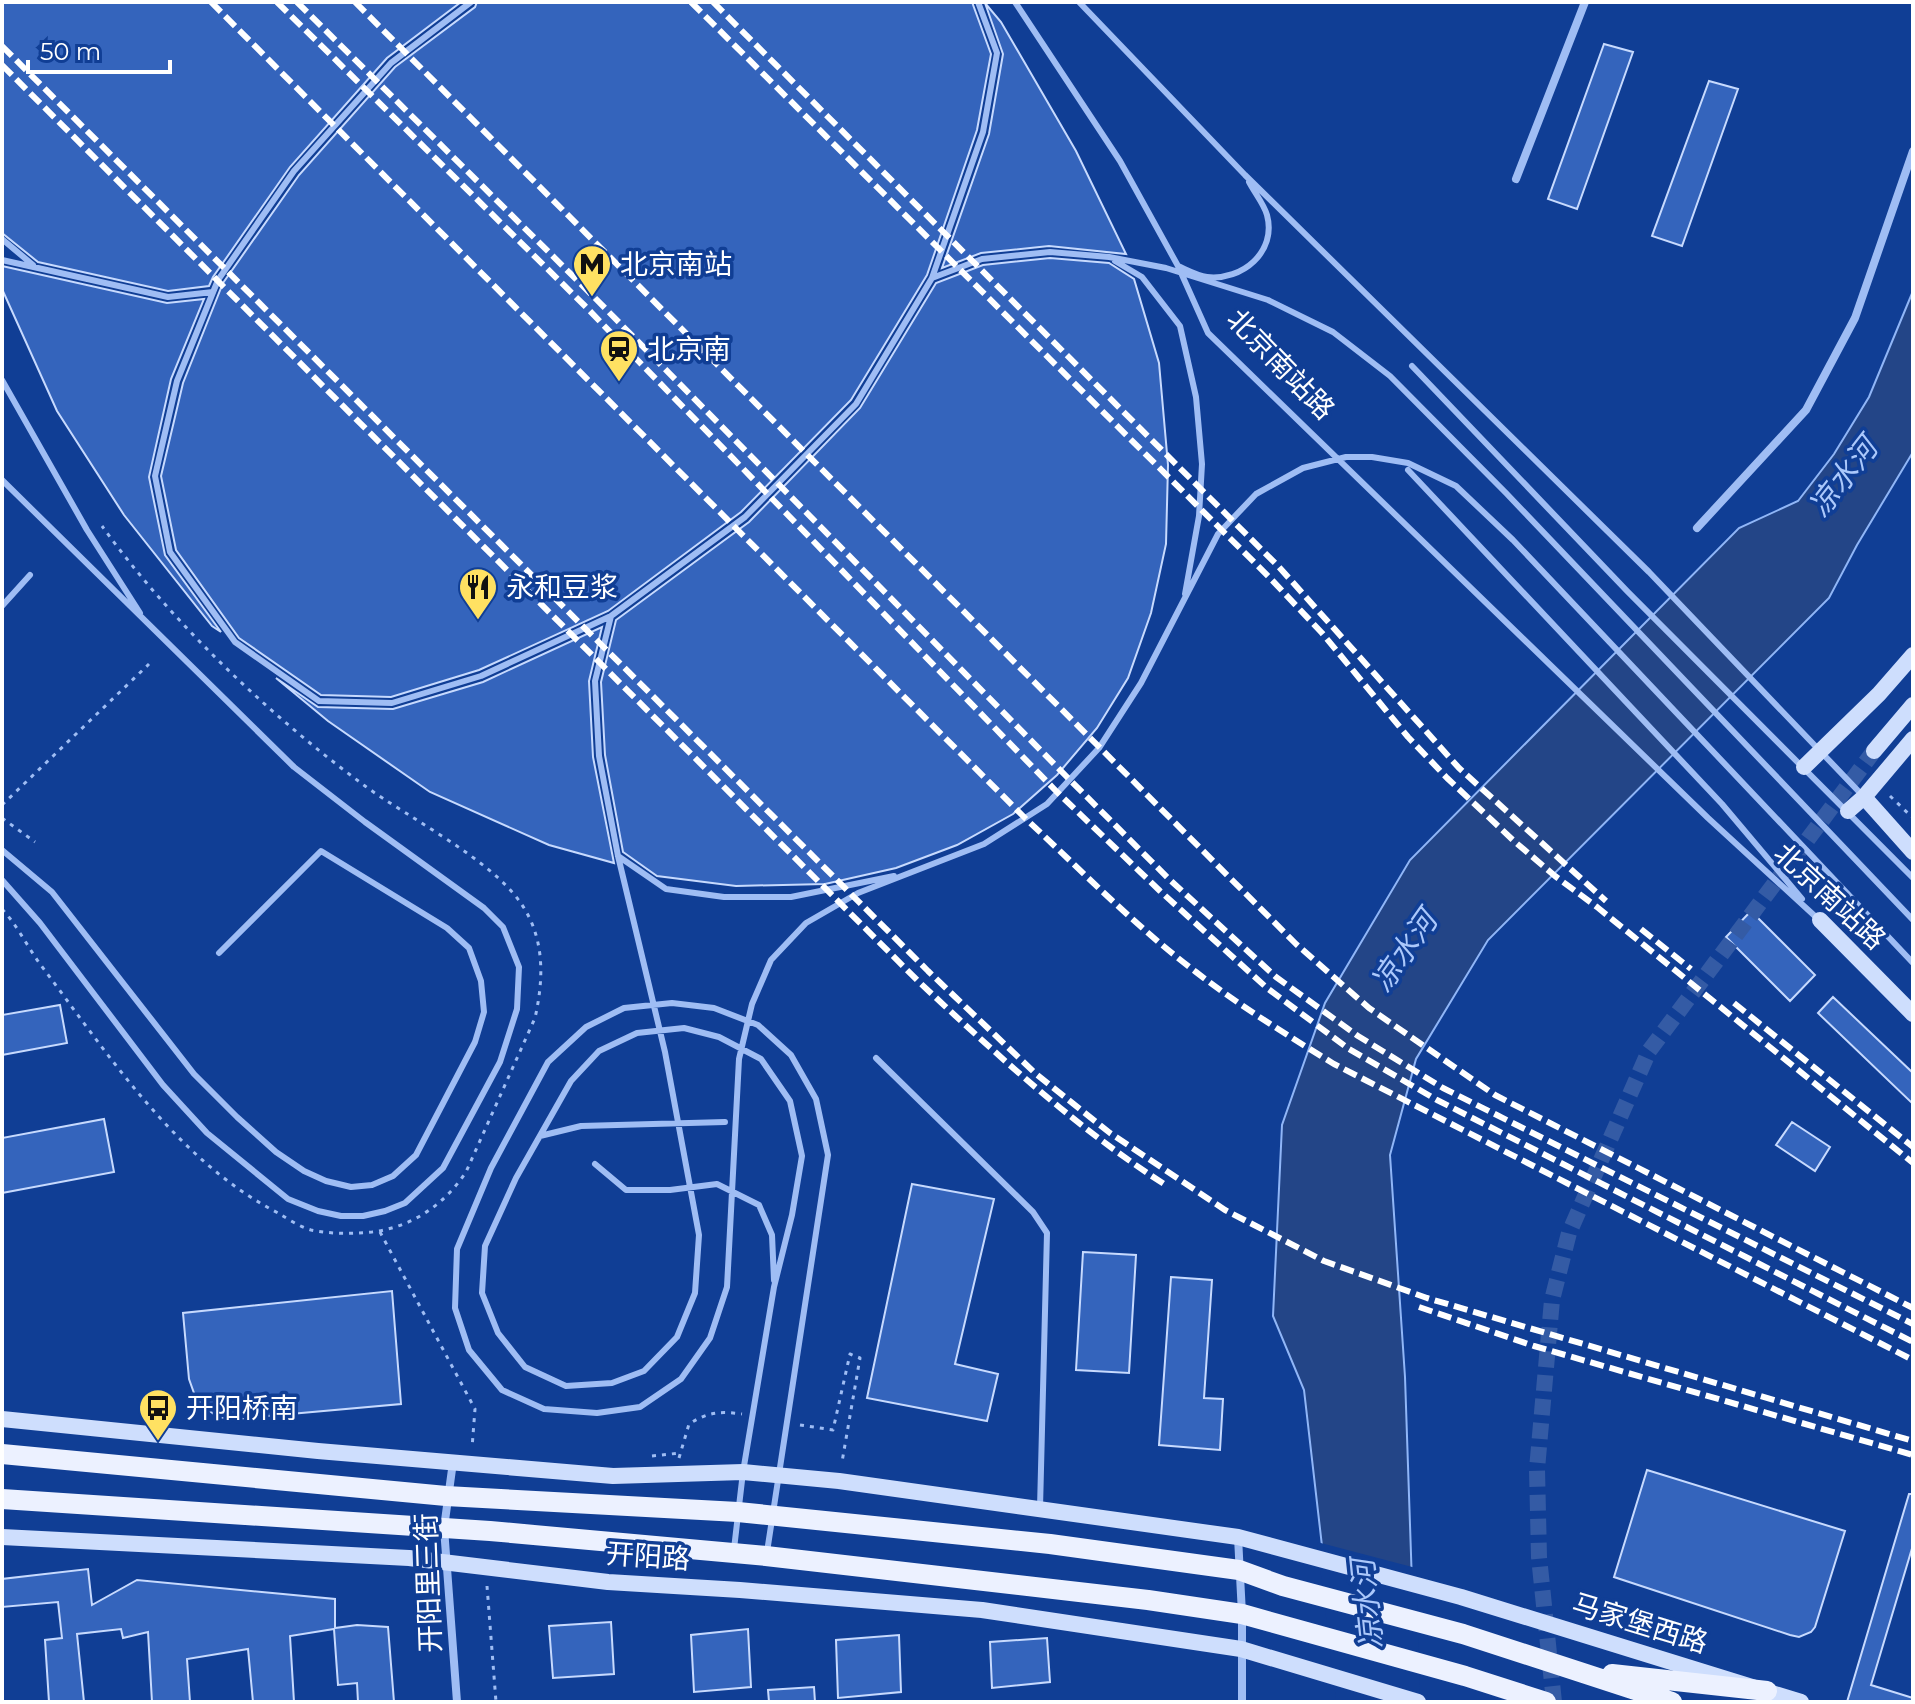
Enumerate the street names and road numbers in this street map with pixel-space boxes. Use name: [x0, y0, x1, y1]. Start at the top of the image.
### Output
street label: 北京南站路: [1220, 302, 1342, 426]
street label: 北京南站路: [1767, 836, 1893, 956]
street label: 开阳里三街: [409, 1512, 447, 1654]
street label: 开阳路: [605, 1536, 691, 1576]
street label: 马家堡西路: [1568, 1586, 1712, 1660]

